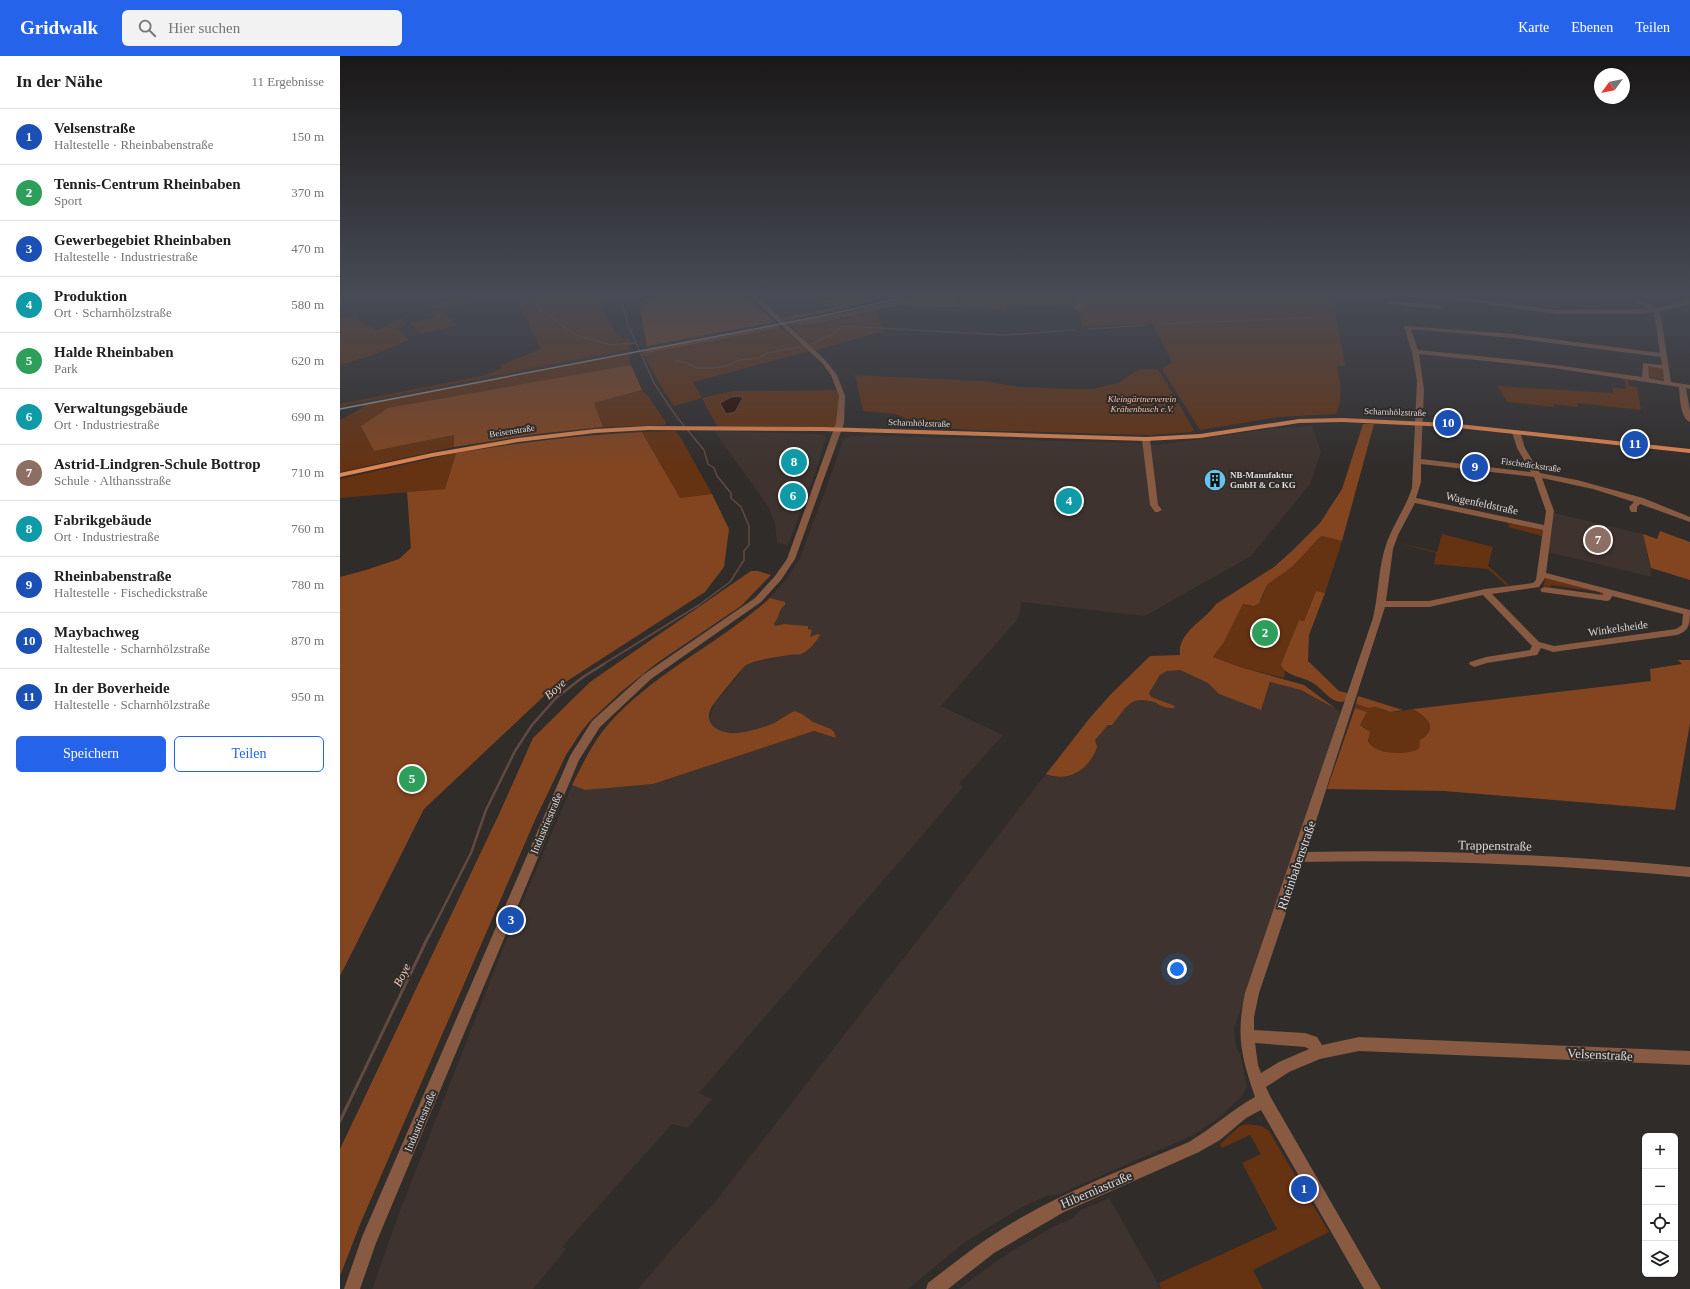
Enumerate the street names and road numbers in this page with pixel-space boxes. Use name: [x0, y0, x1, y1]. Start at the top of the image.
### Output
street label: Scharnhölzstraße: [1364, 406, 1426, 418]
street label: Scharnhölzstraße: [888, 417, 950, 429]
street label: Beisenstraße: [489, 422, 535, 440]
street label: Fischedickstraße: [1500, 456, 1562, 474]
street label: Wagenfeldstraße: [1445, 489, 1519, 517]
street label: Winkelsheide: [1587, 618, 1649, 638]
street label: Industriestraße: [528, 790, 564, 855]
street label: Rheinbabenstraße: [1274, 818, 1319, 912]
street label: Trappenstraße: [1458, 837, 1532, 854]
street label: Velsenstraße: [1567, 1045, 1633, 1064]
street label: Industriestraße: [402, 1088, 438, 1153]
street label: Hiberniastraße: [1058, 1168, 1135, 1211]

